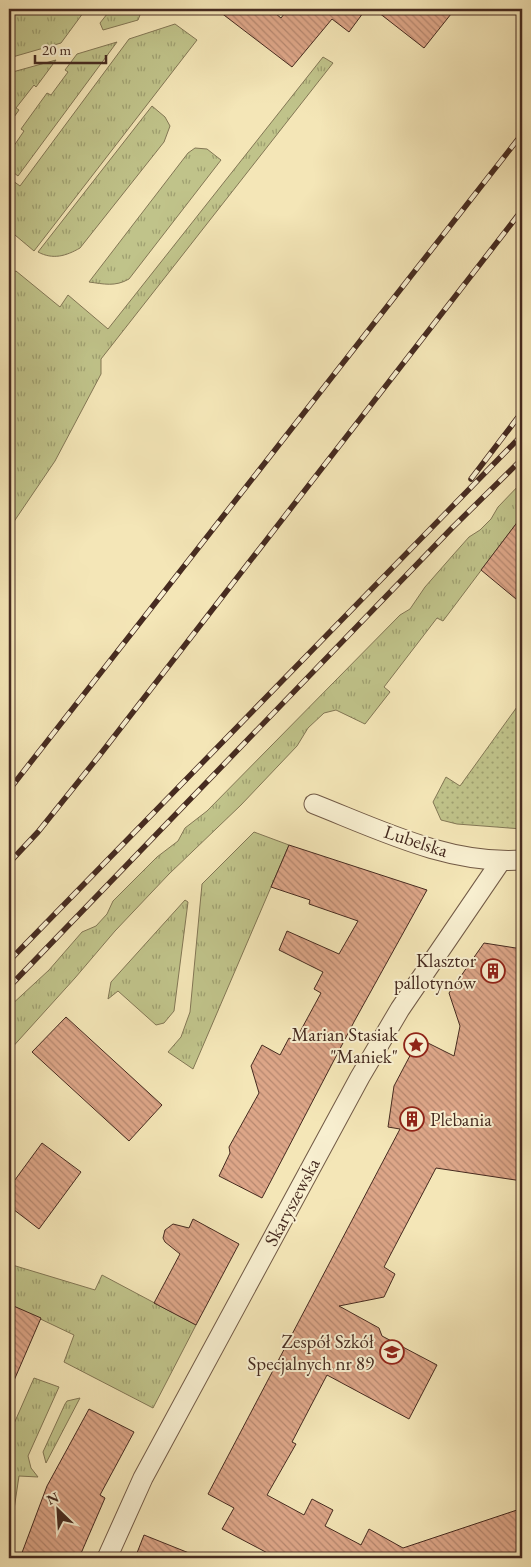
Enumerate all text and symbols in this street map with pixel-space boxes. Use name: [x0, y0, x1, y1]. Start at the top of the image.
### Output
scale bar: [35, 32, 106, 64]
text: 20 m: [42, 40, 71, 59]
street label: Lubelska: [381, 819, 451, 863]
place label: Klasztor pallotynów: [394, 948, 477, 995]
building icon: Klasztor pallotynów: [480, 958, 506, 984]
place label: Marian Stasiak "Maniek": [292, 1022, 399, 1069]
place icon: Marian Stasiak "Maniek": [403, 1032, 429, 1058]
building icon: Plebania: [399, 1106, 425, 1132]
place label: Plebania: [430, 1107, 492, 1132]
street label: Skaryszewska: [258, 1153, 326, 1250]
place label: Zespół Szkół Specjalnych nr 89: [248, 1329, 374, 1376]
school or university icon: Zespół Szkół Specjalnych nr 89: [379, 1339, 405, 1365]
north arrow: [32, 1484, 82, 1534]
text: N: [44, 1487, 62, 1509]

